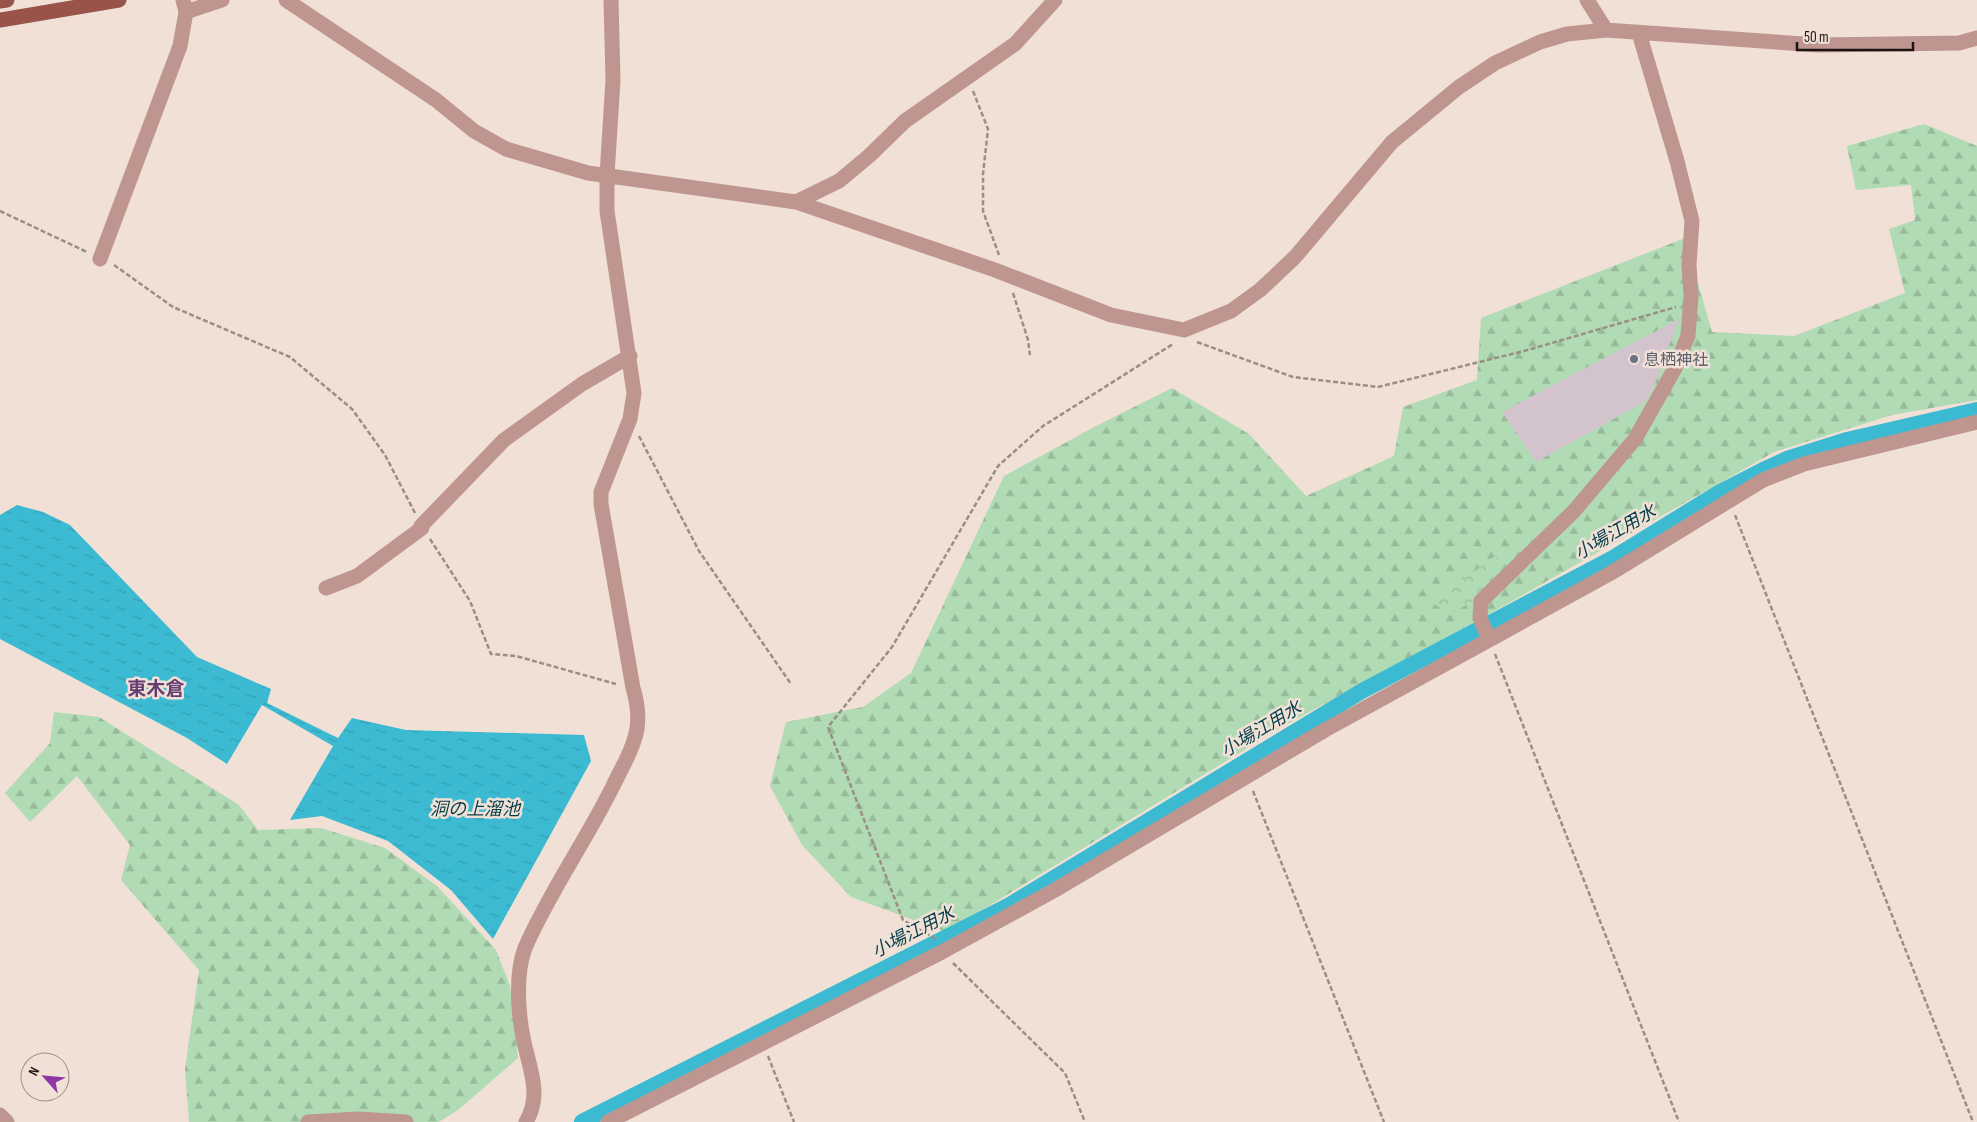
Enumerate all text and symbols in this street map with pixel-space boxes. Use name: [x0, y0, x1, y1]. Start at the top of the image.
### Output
scale bar: [1797, 20, 1913, 52]
text: 50 m: [1804, 28, 1829, 47]
place label: 息栖神社: [1644, 351, 1708, 370]
marker: 息栖神社: [1628, 353, 1640, 365]
water label: 小場江用水: [1571, 500, 1661, 564]
district label: 東木倉: [127, 678, 185, 701]
water label: 小場江用水: [1217, 696, 1307, 762]
water label: 洞の上溜池: [430, 799, 522, 820]
water label: 小場江用水: [868, 902, 960, 962]
north arrow: [20, 1052, 70, 1102]
text: N: [25, 1064, 43, 1079]

